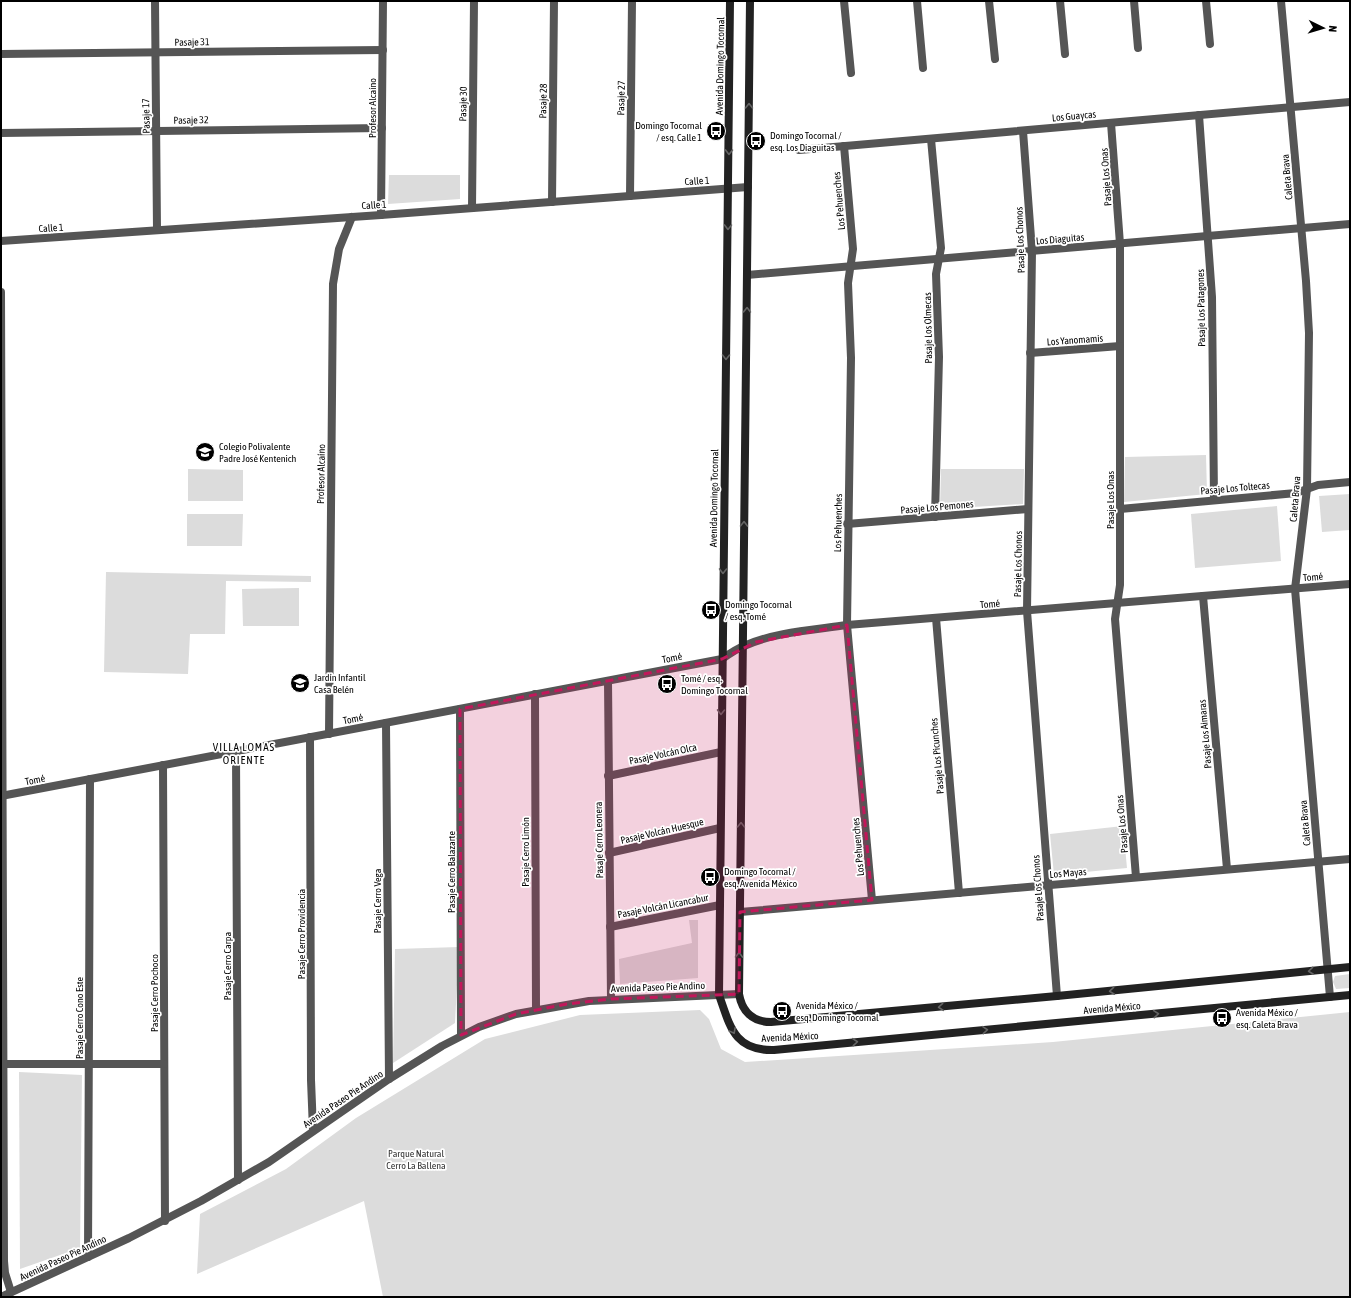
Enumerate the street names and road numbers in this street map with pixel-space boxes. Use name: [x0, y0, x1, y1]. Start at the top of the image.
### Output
street label: Avenida Domingo Tocornal: [714, 16, 726, 115]
street label: Pasaje 31: [174, 36, 210, 48]
street label: Profesor Alcaíno: [367, 78, 378, 138]
street label: Pasaje 27: [615, 80, 627, 116]
street label: Pasaje 28: [537, 83, 549, 119]
street label: Pasaje 30: [457, 86, 469, 122]
street label: Pasaje 17: [140, 98, 152, 134]
street label: Los Guaycas: [1052, 109, 1097, 123]
street label: Pasaje 32: [173, 114, 209, 126]
street label: Pasaje Los Onas: [1098, 147, 1114, 206]
street label: Caleta Brava: [1279, 153, 1294, 200]
street label: Los Pehuenches: [831, 171, 847, 231]
street label: Calle 1: [684, 175, 710, 187]
street label: Calle 1: [361, 199, 387, 211]
street label: Pasaje Los Chonos: [1013, 206, 1027, 273]
street label: Calle 1: [38, 222, 64, 234]
street label: Los Diaguitas: [1035, 231, 1085, 247]
street label: Pasaje Los Patagones: [1195, 269, 1207, 347]
street label: Pasaje Los Olmecas: [922, 292, 934, 364]
street label: Los Yanomamis: [1046, 333, 1104, 347]
street label: Profesor Alcaíno: [315, 444, 327, 504]
street label: Avenida Domingo Tocornal: [708, 448, 720, 547]
street label: Pasaje Los Onas: [1105, 470, 1116, 529]
street label: Caleta Brava: [1288, 475, 1303, 522]
street label: Pasaje Los Toltecas: [1200, 479, 1271, 497]
street label: Los Pehuenches: [832, 493, 844, 552]
street label: Pasaje Los Pemones: [900, 498, 974, 516]
street label: Pasaje Los Chonos: [1012, 530, 1024, 597]
street label: Tomé: [1302, 571, 1324, 583]
street label: Tomé: [979, 598, 1001, 610]
street label: Tomé: [661, 651, 683, 665]
street label: Pasaje Los Aimaras: [1196, 699, 1213, 769]
street label: Tomé: [342, 712, 364, 726]
street label: Pasaje Los Picunches: [928, 717, 946, 794]
street label: Pasaje Volcán Olca: [628, 741, 698, 767]
street label: Tomé: [24, 773, 46, 787]
street label: Pasaje Los Onas: [1114, 794, 1130, 853]
street label: Caleta Brava: [1297, 799, 1312, 846]
street label: Pasaje Cerro Leonera: [593, 801, 605, 878]
street label: Pasaje Volcán Huesque: [619, 816, 705, 846]
street label: Pasaje Cerro Limón: [520, 817, 531, 887]
street label: Los Pehuenches: [850, 817, 866, 877]
street label: Pasaje Cerro Balazarte: [446, 831, 457, 913]
street label: Pasaje Los Chonos: [1030, 854, 1046, 921]
street label: Los Mayas: [1049, 866, 1087, 880]
street label: Pasaje Cerro Vega: [372, 868, 383, 933]
street label: Pasaje Cerro Providencia: [296, 888, 307, 979]
street label: Pasaje Volcán Licancabur: [617, 892, 710, 920]
street label: Pasaje Cerro Carpa: [222, 932, 233, 1000]
street label: Pasaje Cerro Pochoco: [149, 954, 160, 1032]
street label: Pasaje Cerro Cono Este: [74, 977, 85, 1059]
street label: Avenida Paseo Pie Andino: [611, 980, 705, 994]
street label: Avenida México: [1083, 1000, 1141, 1016]
street label: Avenida México: [761, 1030, 819, 1044]
street label: Avenida Paseo Pie Andino: [301, 1068, 385, 1130]
street label: Avenida Paseo Pie Andino: [18, 1233, 108, 1283]

